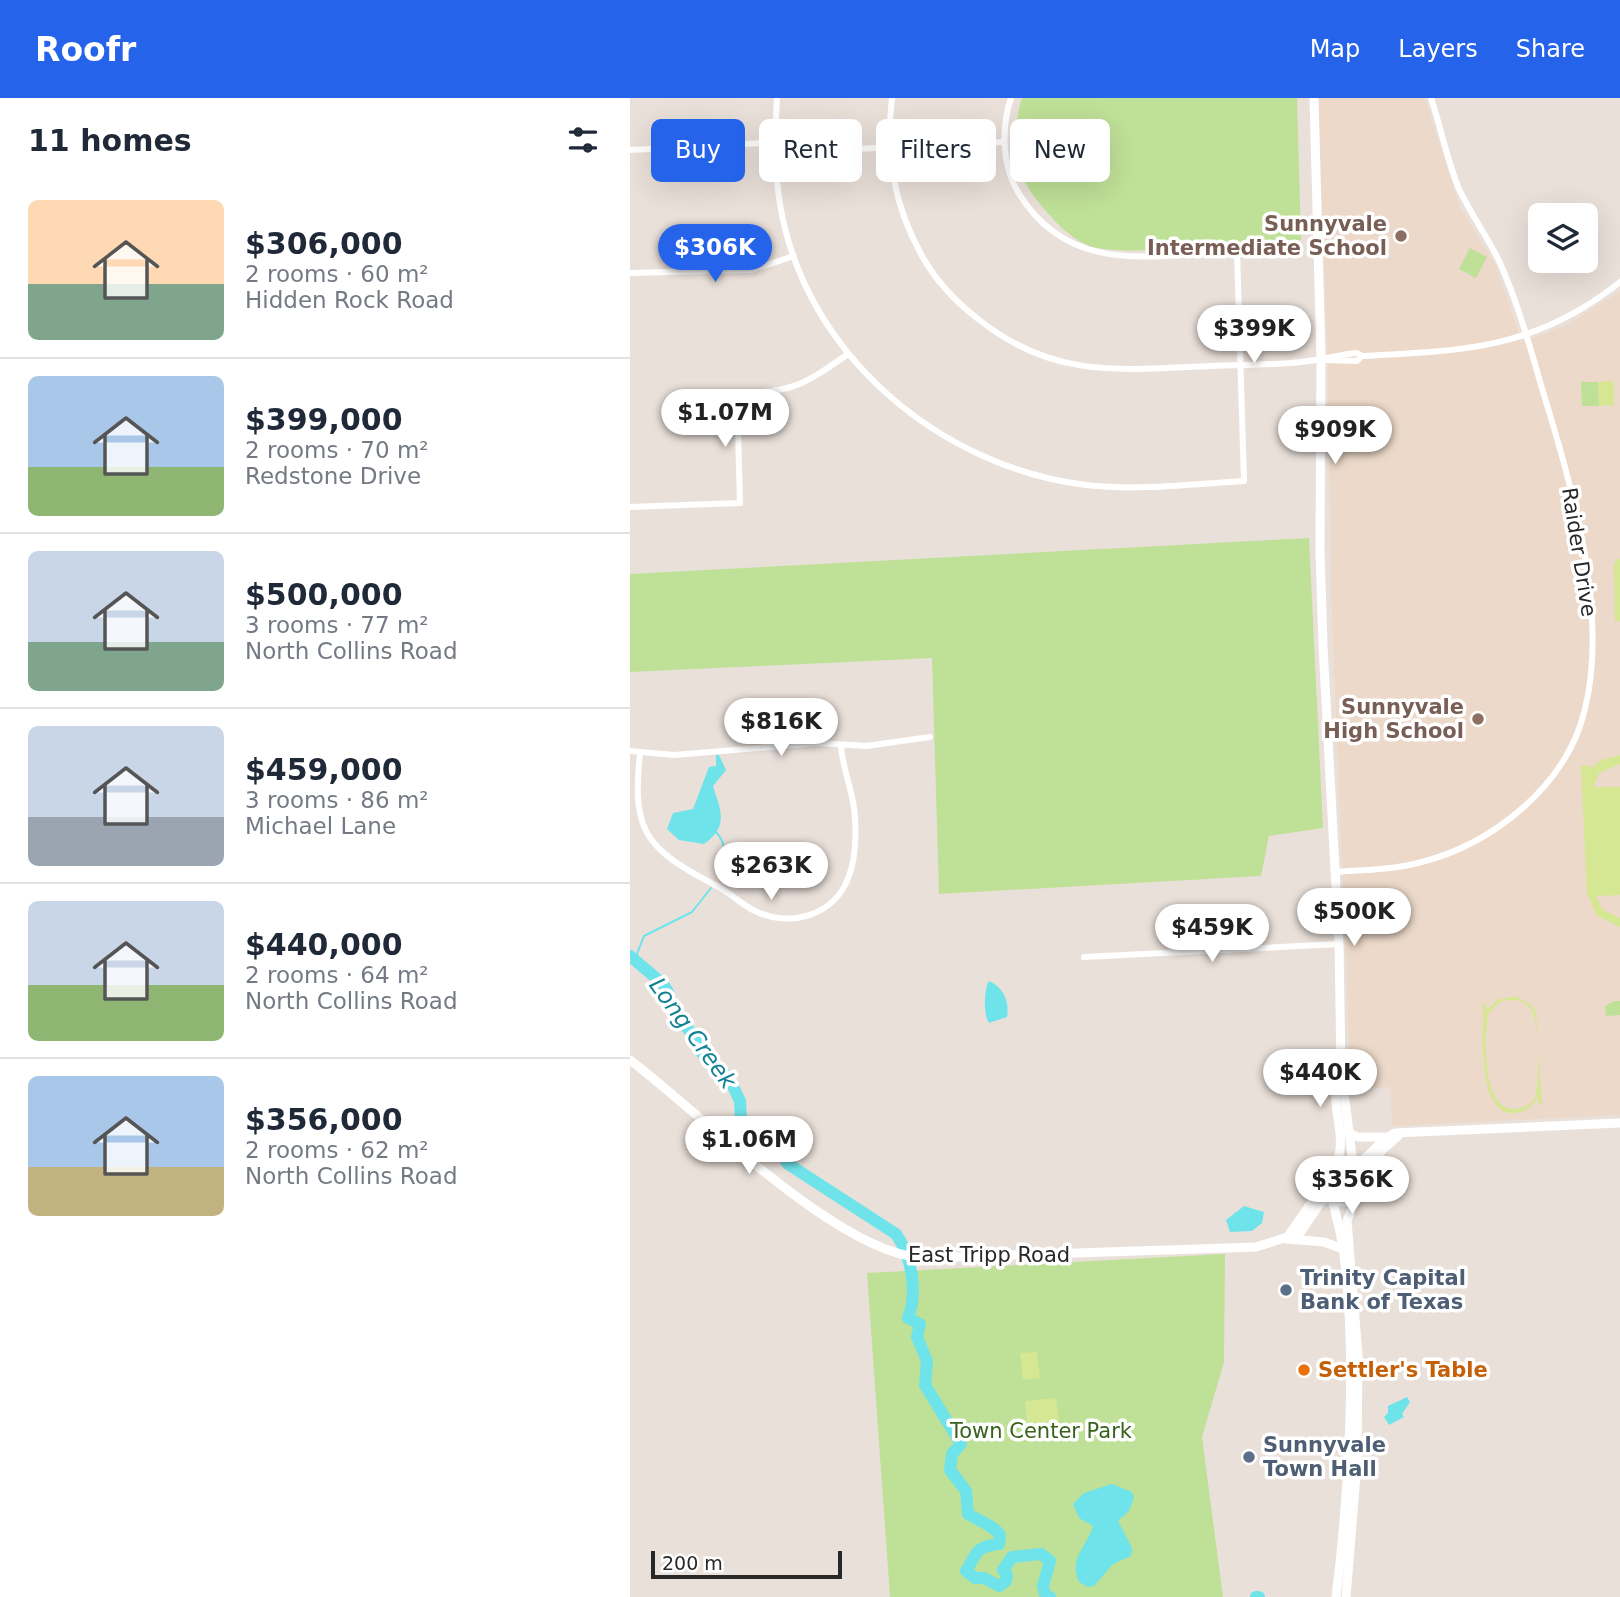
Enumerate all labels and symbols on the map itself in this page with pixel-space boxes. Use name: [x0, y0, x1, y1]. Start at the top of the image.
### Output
place label: Sunnyvale Intermediate School: [1147, 212, 1387, 260]
pin: $306K: [666, 225, 764, 284]
marker: Sunnyvale Intermediate School: [1393, 228, 1409, 244]
pin: $399K: [1205, 306, 1303, 365]
pin: $1.07M: [668, 390, 782, 449]
pin: $909K: [1286, 406, 1384, 466]
street label: Raider Drive: [1557, 486, 1601, 618]
place label: Sunnyvale High School: [1323, 695, 1464, 743]
pin: $816K: [732, 698, 830, 758]
marker: Sunnyvale High School: [1470, 711, 1486, 727]
pin: $263K: [722, 842, 820, 902]
pin: $500K: [1305, 888, 1403, 948]
pin: $459K: [1163, 904, 1261, 964]
water label: Long Creek: [644, 973, 743, 1095]
pin: $440K: [1271, 1049, 1369, 1109]
pin: $1.06M: [692, 1116, 806, 1176]
pin: $356K: [1303, 1156, 1401, 1216]
street label: East Tripp Road: [908, 1243, 1070, 1267]
place label: Trinity Capital Bank of Texas: [1300, 1266, 1466, 1314]
marker: Trinity Capital Bank of Texas: [1278, 1282, 1294, 1298]
place label: Settler's Table: [1318, 1358, 1488, 1382]
marker: Settler's Table: [1296, 1362, 1312, 1378]
park label: Town Center Park: [949, 1419, 1133, 1443]
place label: Sunnyvale Town Hall: [1263, 1433, 1386, 1481]
marker: Sunnyvale Town Hall: [1241, 1449, 1257, 1465]
scale bar: [651, 1548, 842, 1580]

